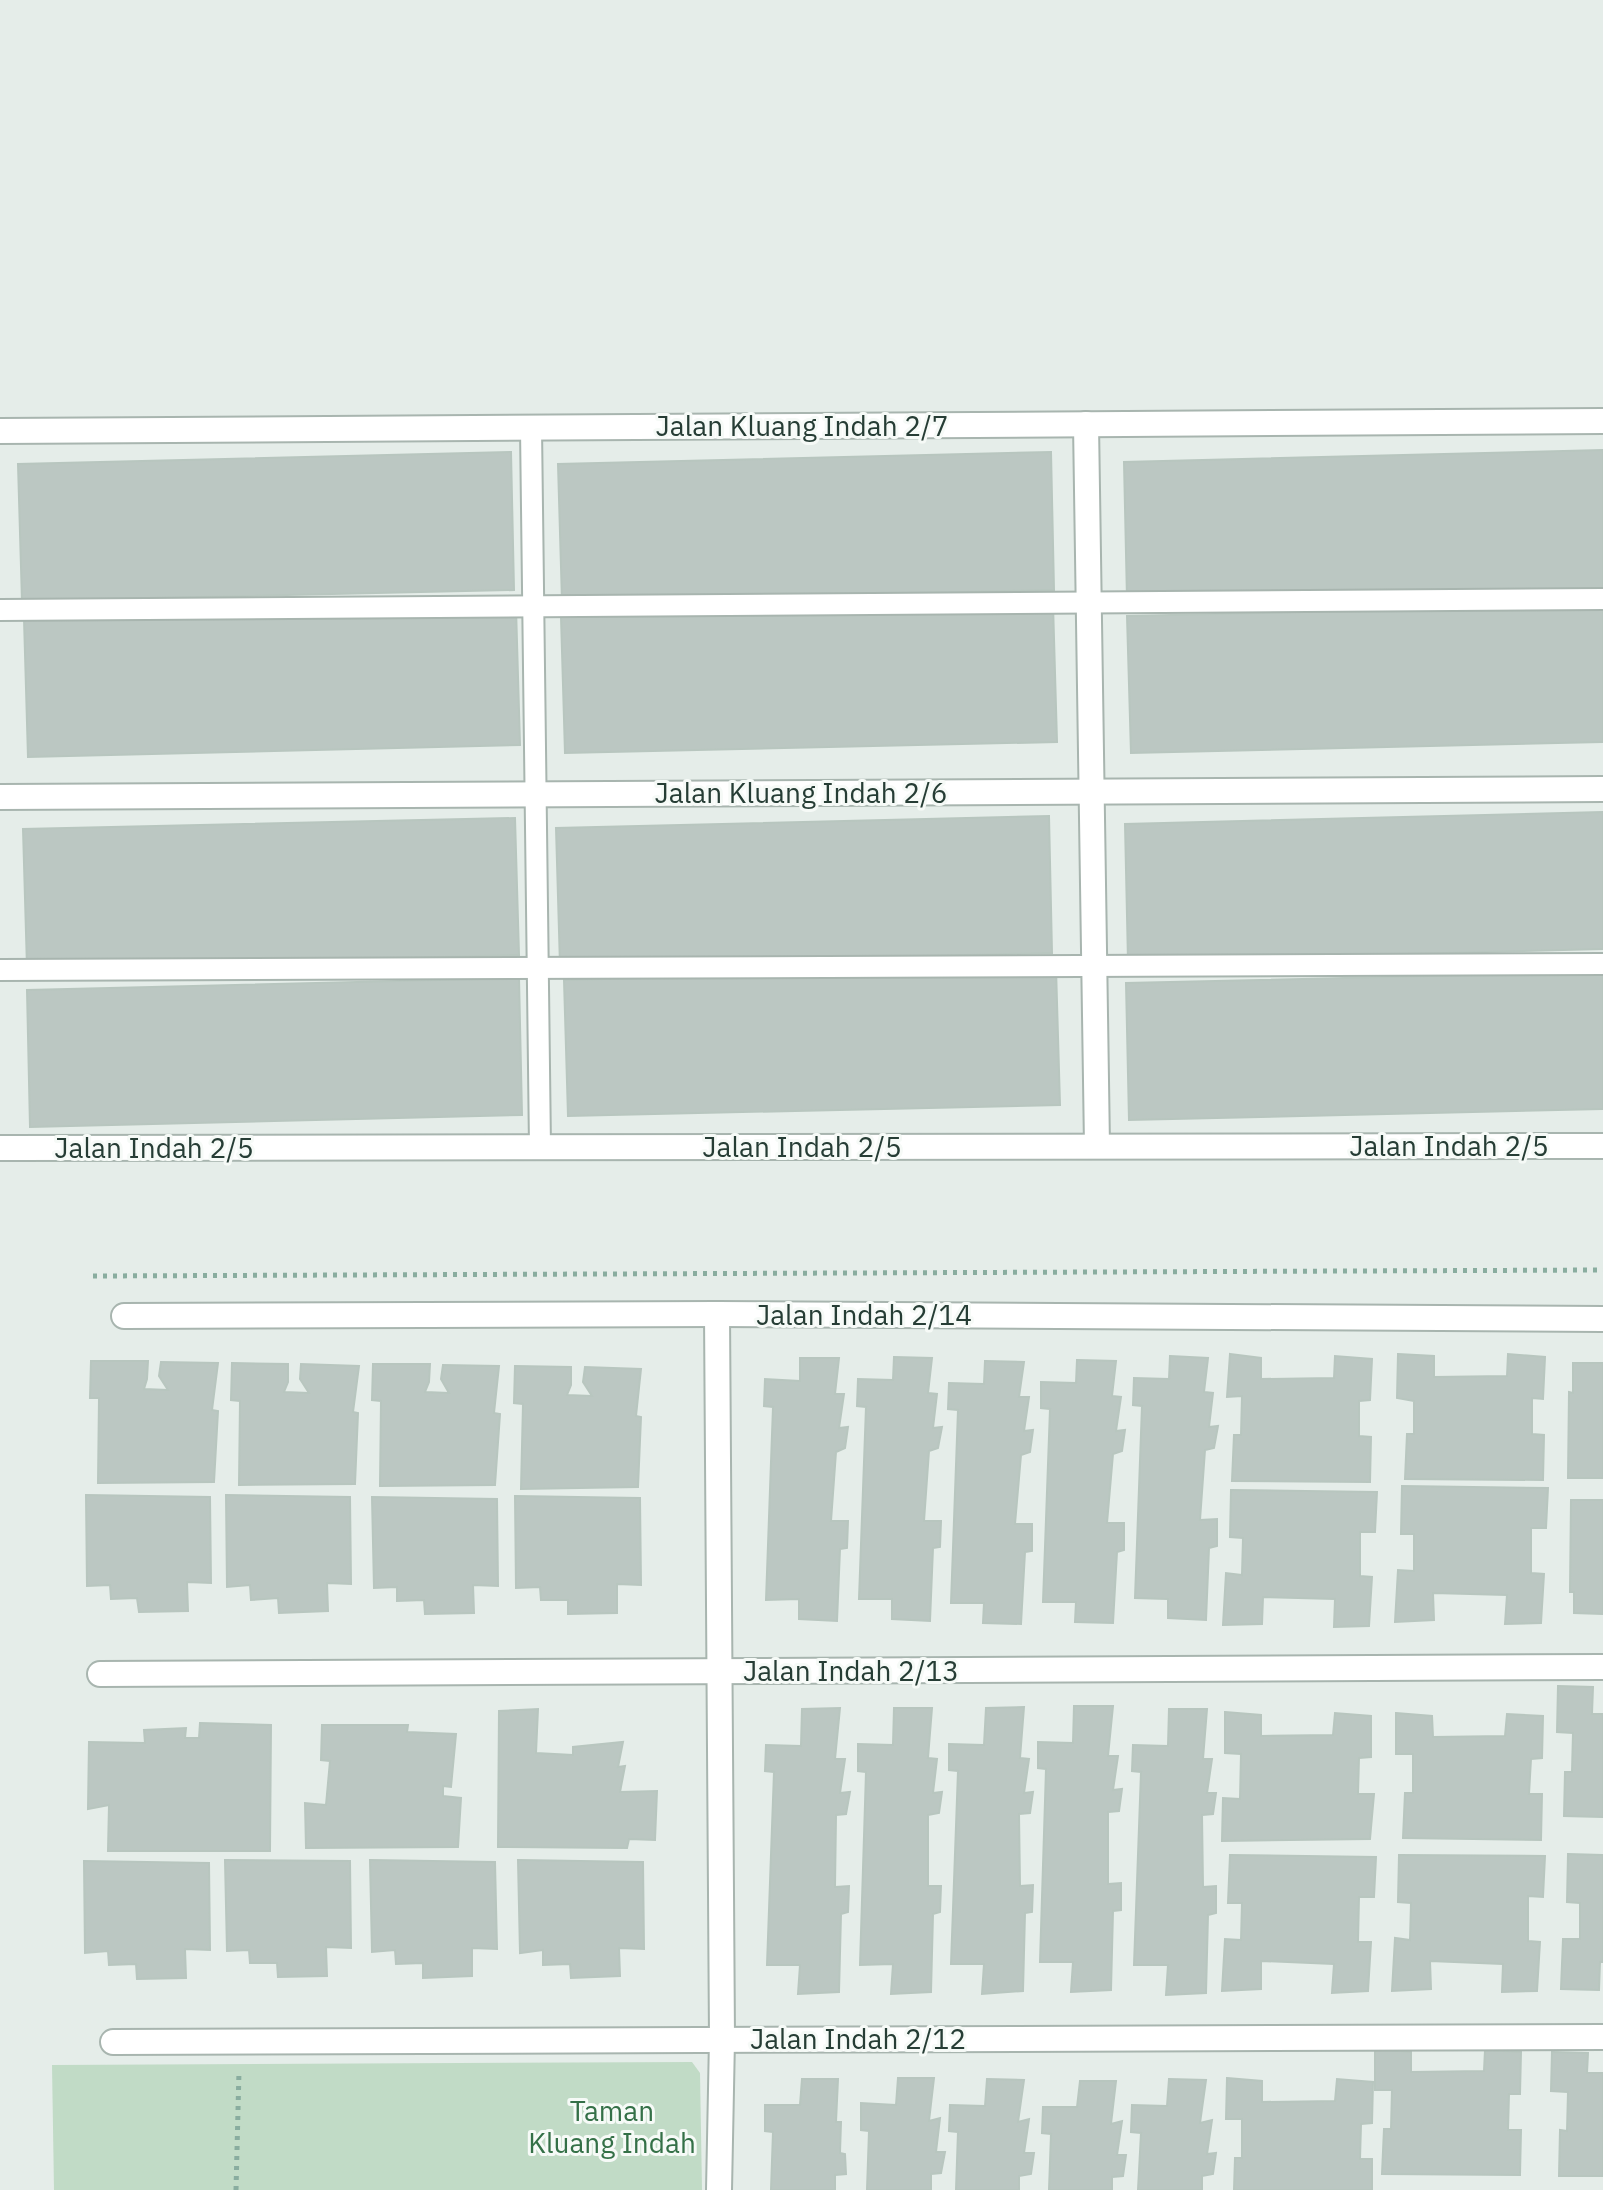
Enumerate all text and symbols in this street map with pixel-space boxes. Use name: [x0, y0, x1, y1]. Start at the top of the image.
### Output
street label: Jalan Kluang Indah 2/7: [656, 407, 948, 444]
street label: Jalan Kluang Indah 2/6: [655, 774, 947, 811]
street label: Jalan Indah 2/5: [1349, 1127, 1549, 1164]
street label: Jalan Indah 2/5: [702, 1128, 902, 1165]
street label: Jalan Indah 2/5: [54, 1129, 254, 1166]
street label: Jalan Indah 2/14: [756, 1296, 972, 1333]
street label: Jalan Indah 2/13: [743, 1652, 959, 1689]
street label: Jalan Indah 2/12: [750, 2020, 966, 2057]
park label: Taman Kluang Indah: [528, 2092, 696, 2161]

